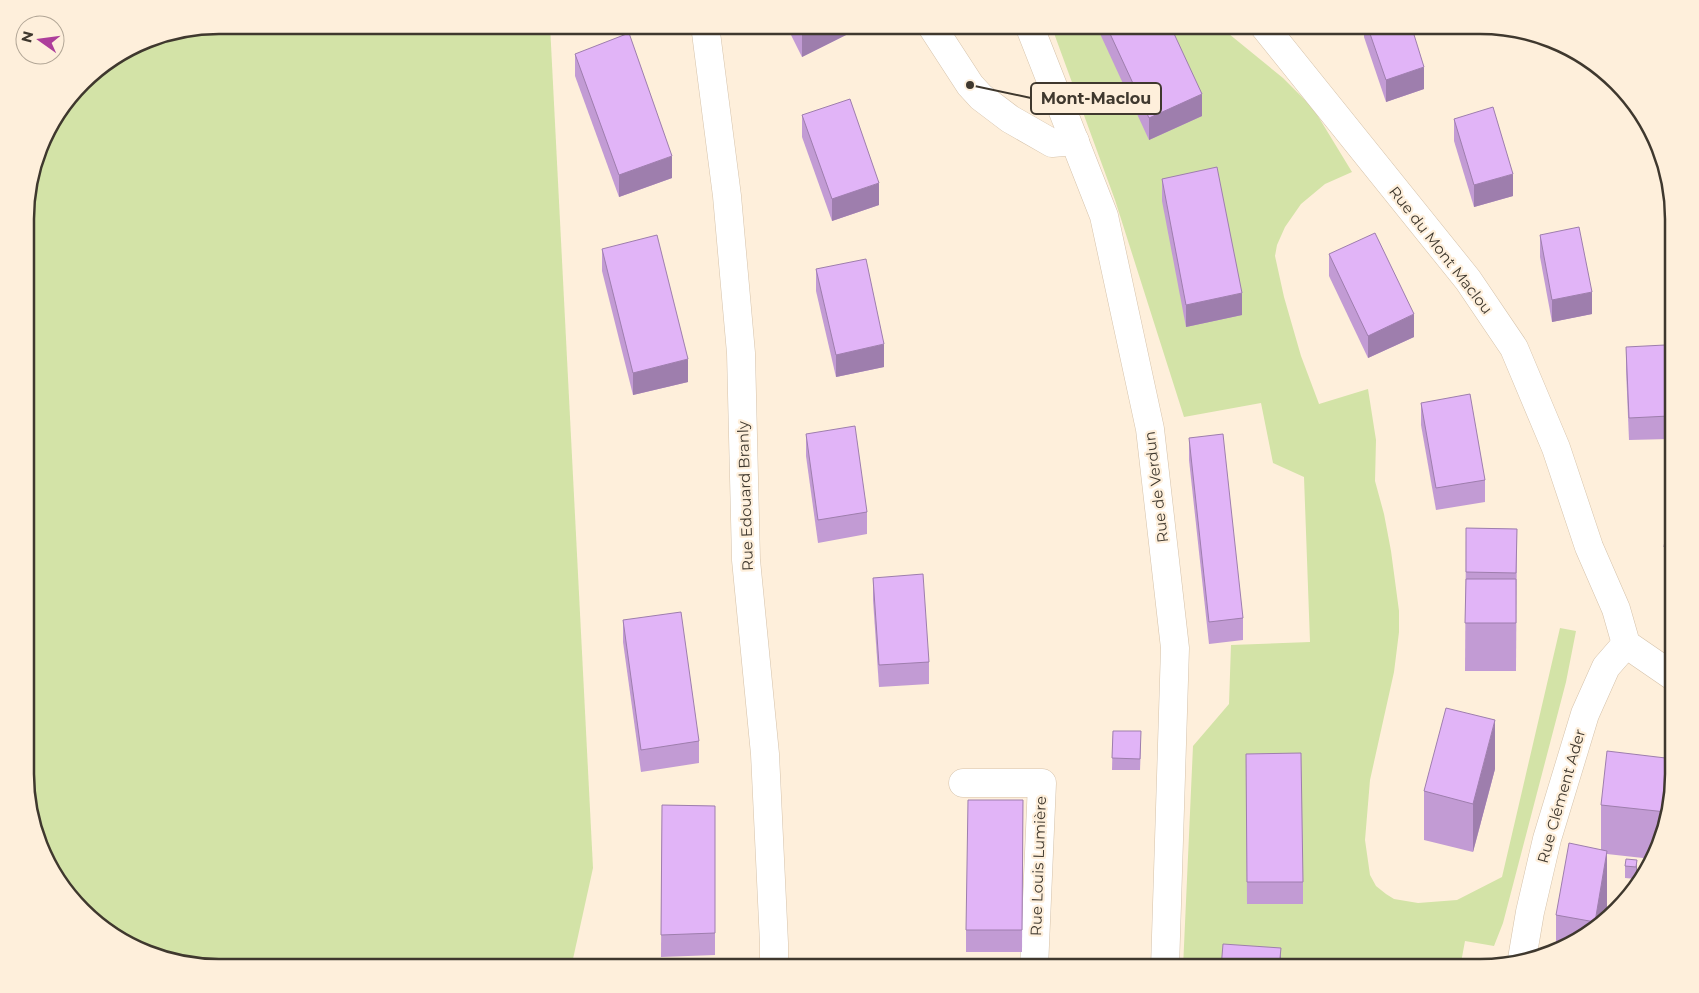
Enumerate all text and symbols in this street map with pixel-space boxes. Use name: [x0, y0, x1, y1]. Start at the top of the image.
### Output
north arrow: [15, 15, 65, 65]
text: N: [17, 29, 37, 45]
callout: Mont-Maclou: [1031, 83, 1161, 114]
text: Mont-Maclou: [1041, 89, 1151, 108]
street label: Rue du Mont Maclou: [1385, 182, 1497, 318]
street label: Rue Edouard Branly: [733, 420, 757, 571]
street label: Rue de Verdun: [1140, 430, 1172, 544]
street label: Rue Clément Ader: [1533, 727, 1589, 865]
street label: Rue Louis Lumière: [1026, 796, 1050, 936]

